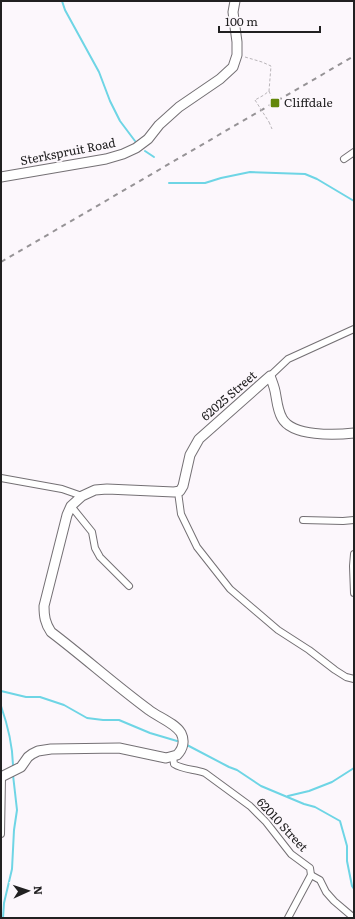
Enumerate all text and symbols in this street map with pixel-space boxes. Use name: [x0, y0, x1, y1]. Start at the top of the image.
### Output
scale bar: [219, 8, 320, 34]
text: 100 m: [225, 12, 258, 30]
place label: Cliffdale: [284, 93, 333, 111]
marker: Cliffdale: [269, 97, 281, 109]
street label: Sterkspruit Road: [19, 133, 118, 169]
street label: 62025 Street: [197, 366, 260, 424]
street label: 62010 Street: [253, 793, 313, 855]
north arrow: [8, 871, 48, 911]
text: N: [31, 885, 47, 895]

